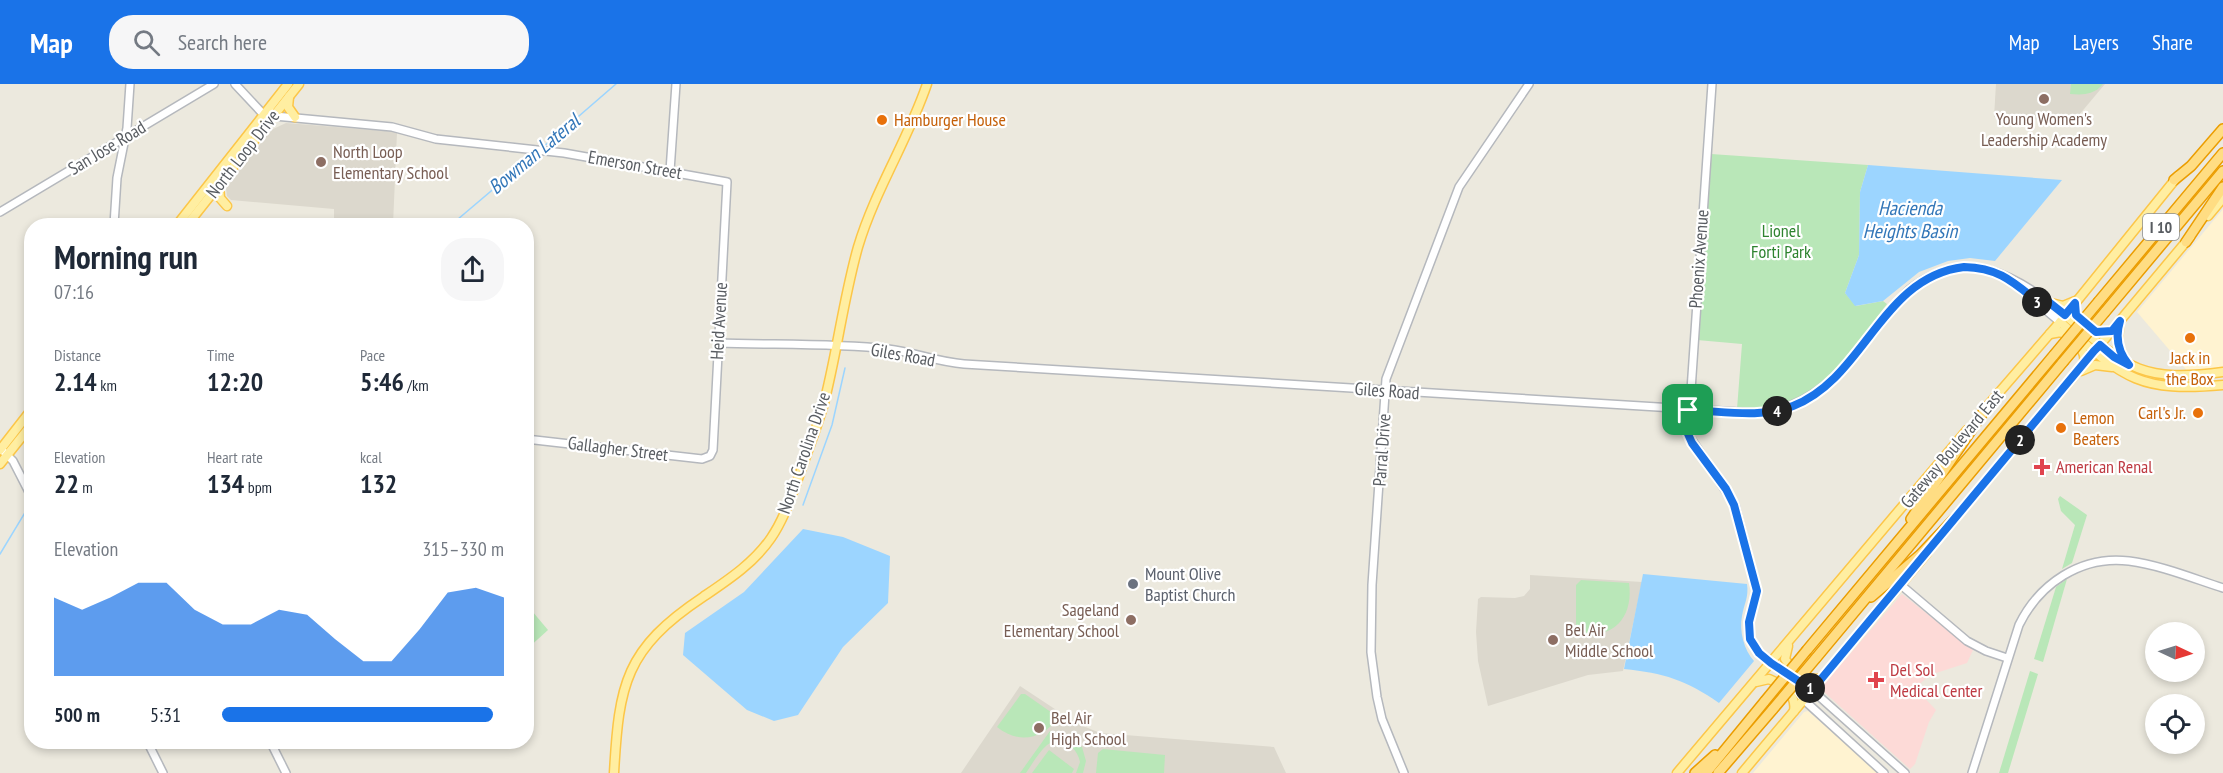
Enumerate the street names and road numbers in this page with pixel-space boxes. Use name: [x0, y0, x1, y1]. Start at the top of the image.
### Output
street label: North Loop Drive: [201, 105, 284, 203]
street label: San Jose Road: [64, 115, 150, 180]
street label: Emerson Street: [586, 145, 684, 184]
street label: Phoenix Avenue: [1684, 209, 1713, 309]
road number: I 10: [2143, 214, 2179, 240]
street label: Heid Avenue: [705, 282, 732, 360]
street label: Giles Road: [869, 338, 937, 371]
street label: Giles Road: [1354, 377, 1420, 404]
street label: Gateway Boulevard East: [1895, 385, 2008, 513]
street label: North Carolina Drive: [772, 389, 835, 517]
street label: Parral Drive: [1367, 413, 1396, 487]
street label: Gallagher Street: [567, 431, 670, 466]

